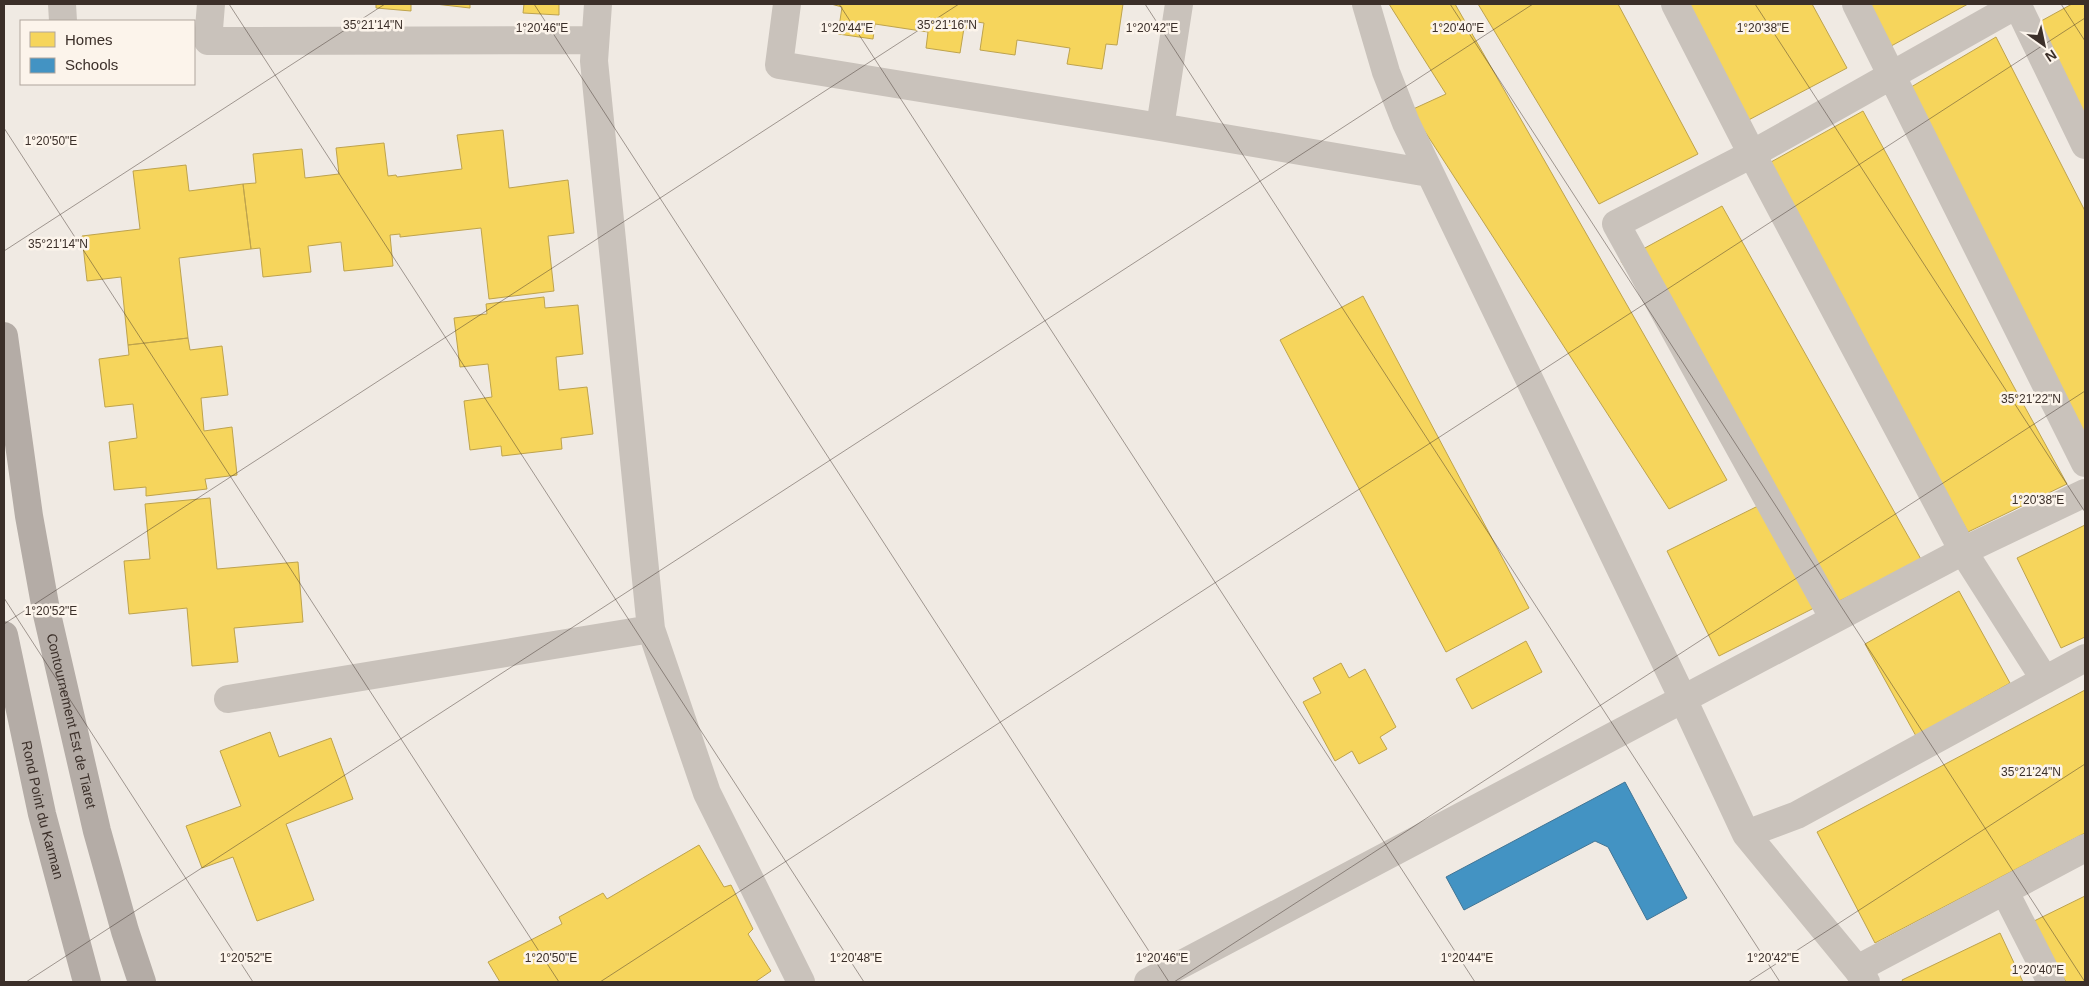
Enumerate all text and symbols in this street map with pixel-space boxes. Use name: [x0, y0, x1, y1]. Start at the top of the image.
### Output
text: 35°21'14"N: [343, 18, 403, 32]
text: 35°21'16"N: [917, 18, 977, 32]
legend: [20, 20, 195, 85]
north arrow: [2019, 20, 2069, 70]
text: 1°20'46"E: [516, 21, 568, 35]
text: 1°20'44"E: [821, 21, 873, 35]
text: 1°20'42"E: [1126, 21, 1178, 35]
text: 1°20'40"E: [1432, 21, 1484, 35]
text: 1°20'38"E: [1737, 21, 1789, 35]
text: Homes: [65, 31, 113, 48]
text: N: [2042, 46, 2060, 65]
text: Schools: [65, 56, 118, 73]
text: 1°20'50"E: [25, 134, 77, 148]
text: 35°21'14"N: [28, 237, 88, 251]
text: 35°21'22"N: [2001, 392, 2061, 406]
text: 1°20'38"E: [2012, 493, 2064, 507]
text: 1°20'52"E: [25, 604, 77, 618]
street label: Contournement Est de Tiaret: [44, 632, 100, 810]
street label: Rond Point du Karman: [19, 739, 67, 881]
text: 35°21'24"N: [2001, 765, 2061, 779]
text: 1°20'52"E: [220, 951, 272, 965]
text: 1°20'50"E: [525, 951, 577, 965]
text: 1°20'48"E: [830, 951, 882, 965]
text: 1°20'46"E: [1136, 951, 1188, 965]
text: 1°20'44"E: [1441, 951, 1493, 965]
text: 1°20'42"E: [1747, 951, 1799, 965]
text: 1°20'40"E: [2012, 963, 2064, 977]

